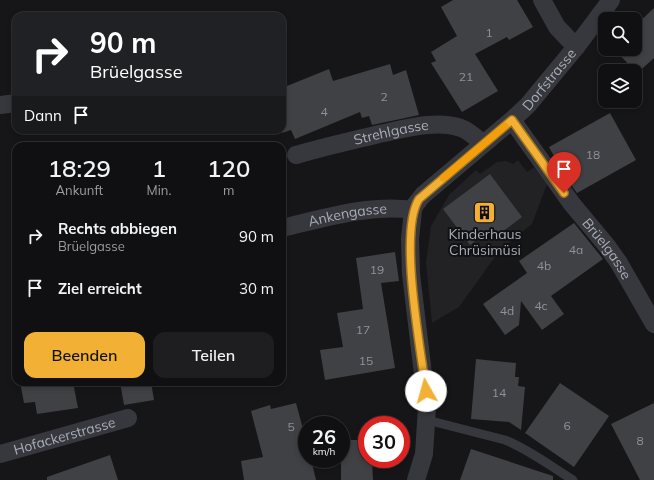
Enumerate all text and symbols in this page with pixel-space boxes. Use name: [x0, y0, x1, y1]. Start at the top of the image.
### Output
map controls: [598, 12, 642, 108]
button: search: [598, 12, 642, 56]
text: 90 m: [90, 25, 156, 60]
house number: 1: [485, 25, 493, 40]
icon: right: [24, 28, 76, 80]
street label: Dorfstrasse: [518, 45, 580, 114]
text: Brüelgasse: [90, 60, 183, 83]
button: layers: [598, 64, 642, 108]
house number: 21: [459, 69, 473, 84]
house number: 2: [380, 89, 388, 104]
icon: arrive: [70, 104, 92, 126]
house number: 4: [320, 104, 328, 119]
text: Dann: [24, 106, 62, 125]
street label: Strehlgasse: [352, 116, 430, 149]
house number: 18: [586, 147, 600, 162]
pin: [547, 152, 581, 193]
text: 18:29: [48, 153, 111, 183]
text: 1: [152, 153, 166, 183]
text: 120: [207, 153, 250, 183]
icon: arrive: [553, 158, 575, 180]
text: Ankunft: [55, 182, 103, 198]
text: Min.: [147, 182, 171, 198]
text: m: [223, 182, 234, 198]
building icon: Kinderhaus Chrüsimüsi: [472, 199, 498, 225]
street label: Ankengasse: [306, 200, 387, 230]
street label: Brüelgasse: [578, 214, 635, 283]
text: Rechts abbiegen: [58, 219, 177, 238]
icon: right: [24, 225, 46, 247]
place label: Kinderhaus Chrüsimüsi: [448, 225, 522, 259]
text: 90 m: [239, 227, 274, 246]
text: Brüelgasse: [58, 238, 125, 254]
house number: 4a: [569, 242, 583, 257]
house number: 4b: [537, 258, 551, 273]
house number: 19: [370, 262, 384, 277]
icon: arrive: [24, 277, 46, 299]
text: Ziel erreicht: [58, 279, 142, 298]
text: 30 m: [239, 279, 274, 298]
house number: 4c: [534, 298, 548, 313]
house number: 4d: [500, 303, 514, 318]
house number: 17: [356, 322, 370, 337]
button: Beenden: [24, 332, 145, 378]
button: Teilen: [153, 332, 274, 378]
house number: 15: [359, 353, 373, 368]
position arrow: [405, 370, 447, 412]
house number: 14: [492, 385, 506, 400]
street label: Hofackerstrasse: [11, 413, 118, 459]
speed limit sign: 30: [358, 416, 410, 468]
house number: 6: [563, 418, 571, 433]
house number: 5: [287, 419, 295, 434]
text: 26: [312, 424, 336, 449]
house number: 8: [636, 433, 644, 448]
text: km/h: [313, 445, 335, 458]

